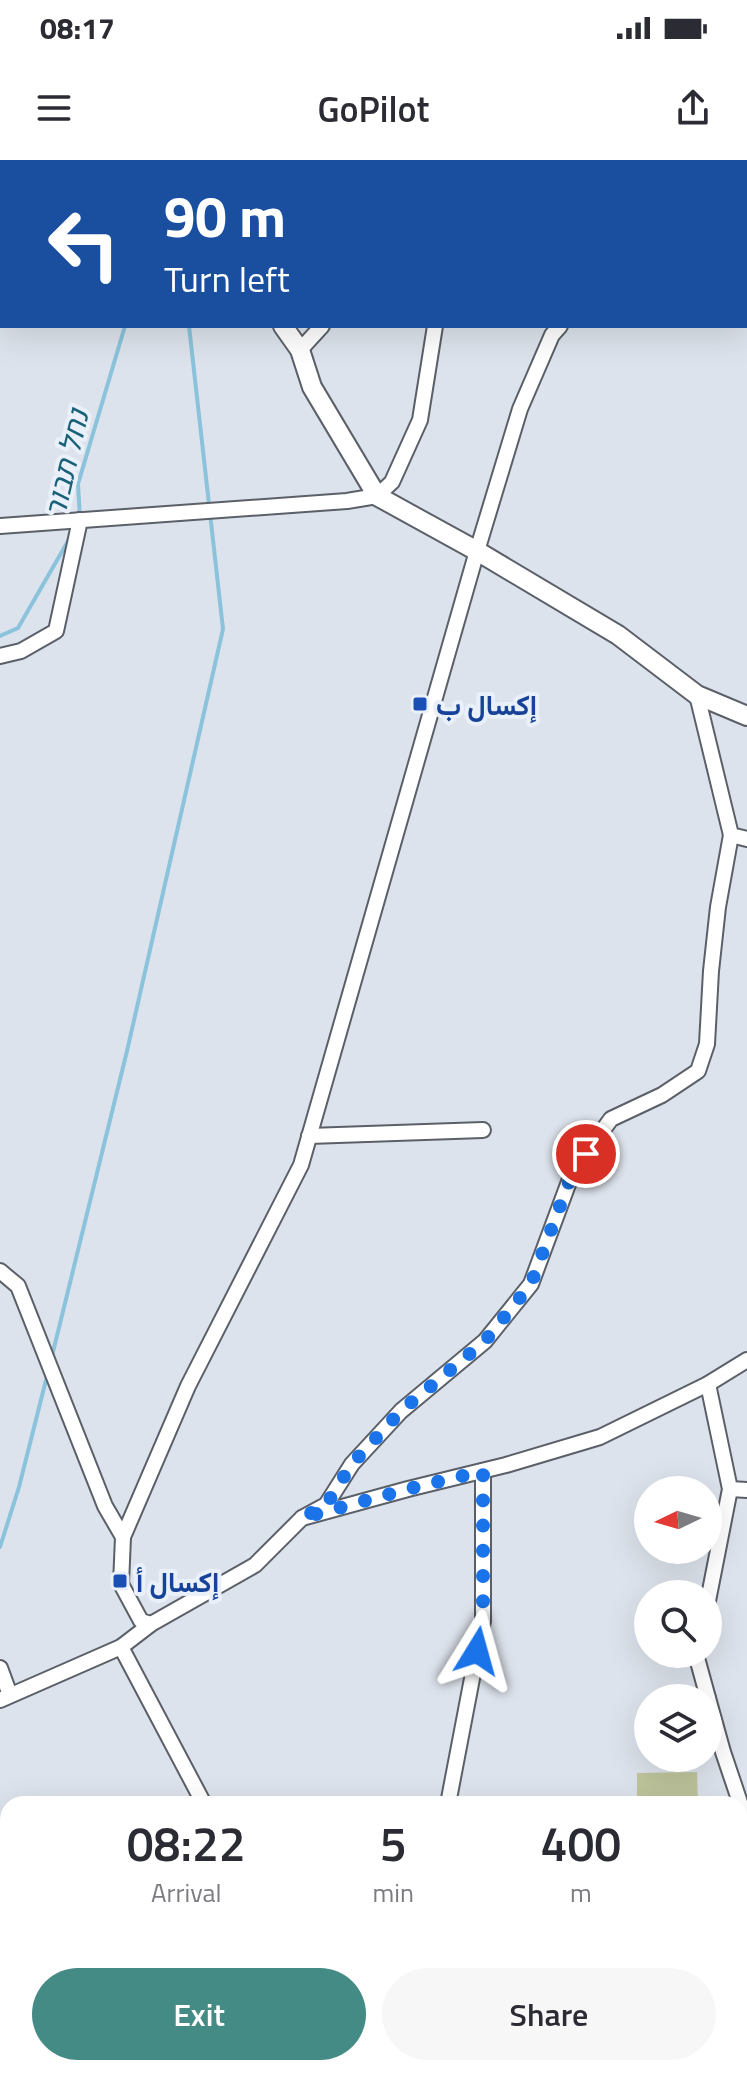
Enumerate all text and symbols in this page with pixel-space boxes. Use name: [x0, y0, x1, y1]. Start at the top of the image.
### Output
text: 08:17: [40, 5, 115, 51]
text: GoPilot: [318, 81, 429, 136]
icon: menu: [32, 86, 76, 130]
icon: share: [671, 86, 715, 130]
text: 90 m: [164, 174, 286, 259]
icon: left: [32, 192, 136, 296]
text: Turn left: [164, 251, 290, 306]
water label: נחל תבור: [31, 403, 101, 521]
place label: إكسال ب: [436, 683, 537, 726]
marker: إكسال ب: [411, 695, 429, 713]
pin: [552, 1120, 620, 1188]
icon: arrive: [564, 1132, 608, 1176]
north arrow: [634, 1476, 722, 1564]
map controls: [634, 1476, 722, 1772]
place label: إكسال أ: [136, 1560, 219, 1603]
marker: إكسال أ: [111, 1572, 129, 1590]
button: search: [634, 1580, 722, 1668]
position arrow: [435, 1609, 519, 1693]
button: layers: [634, 1684, 722, 1772]
text: 08:22: [127, 1807, 246, 1880]
text: 5: [380, 1807, 407, 1880]
text: 400: [541, 1807, 621, 1880]
text: Arrival: [151, 1873, 221, 1912]
text: min: [372, 1873, 414, 1912]
text: m: [570, 1873, 592, 1912]
button: Exit: [32, 1968, 366, 2060]
button: Share: [382, 1968, 716, 2060]

